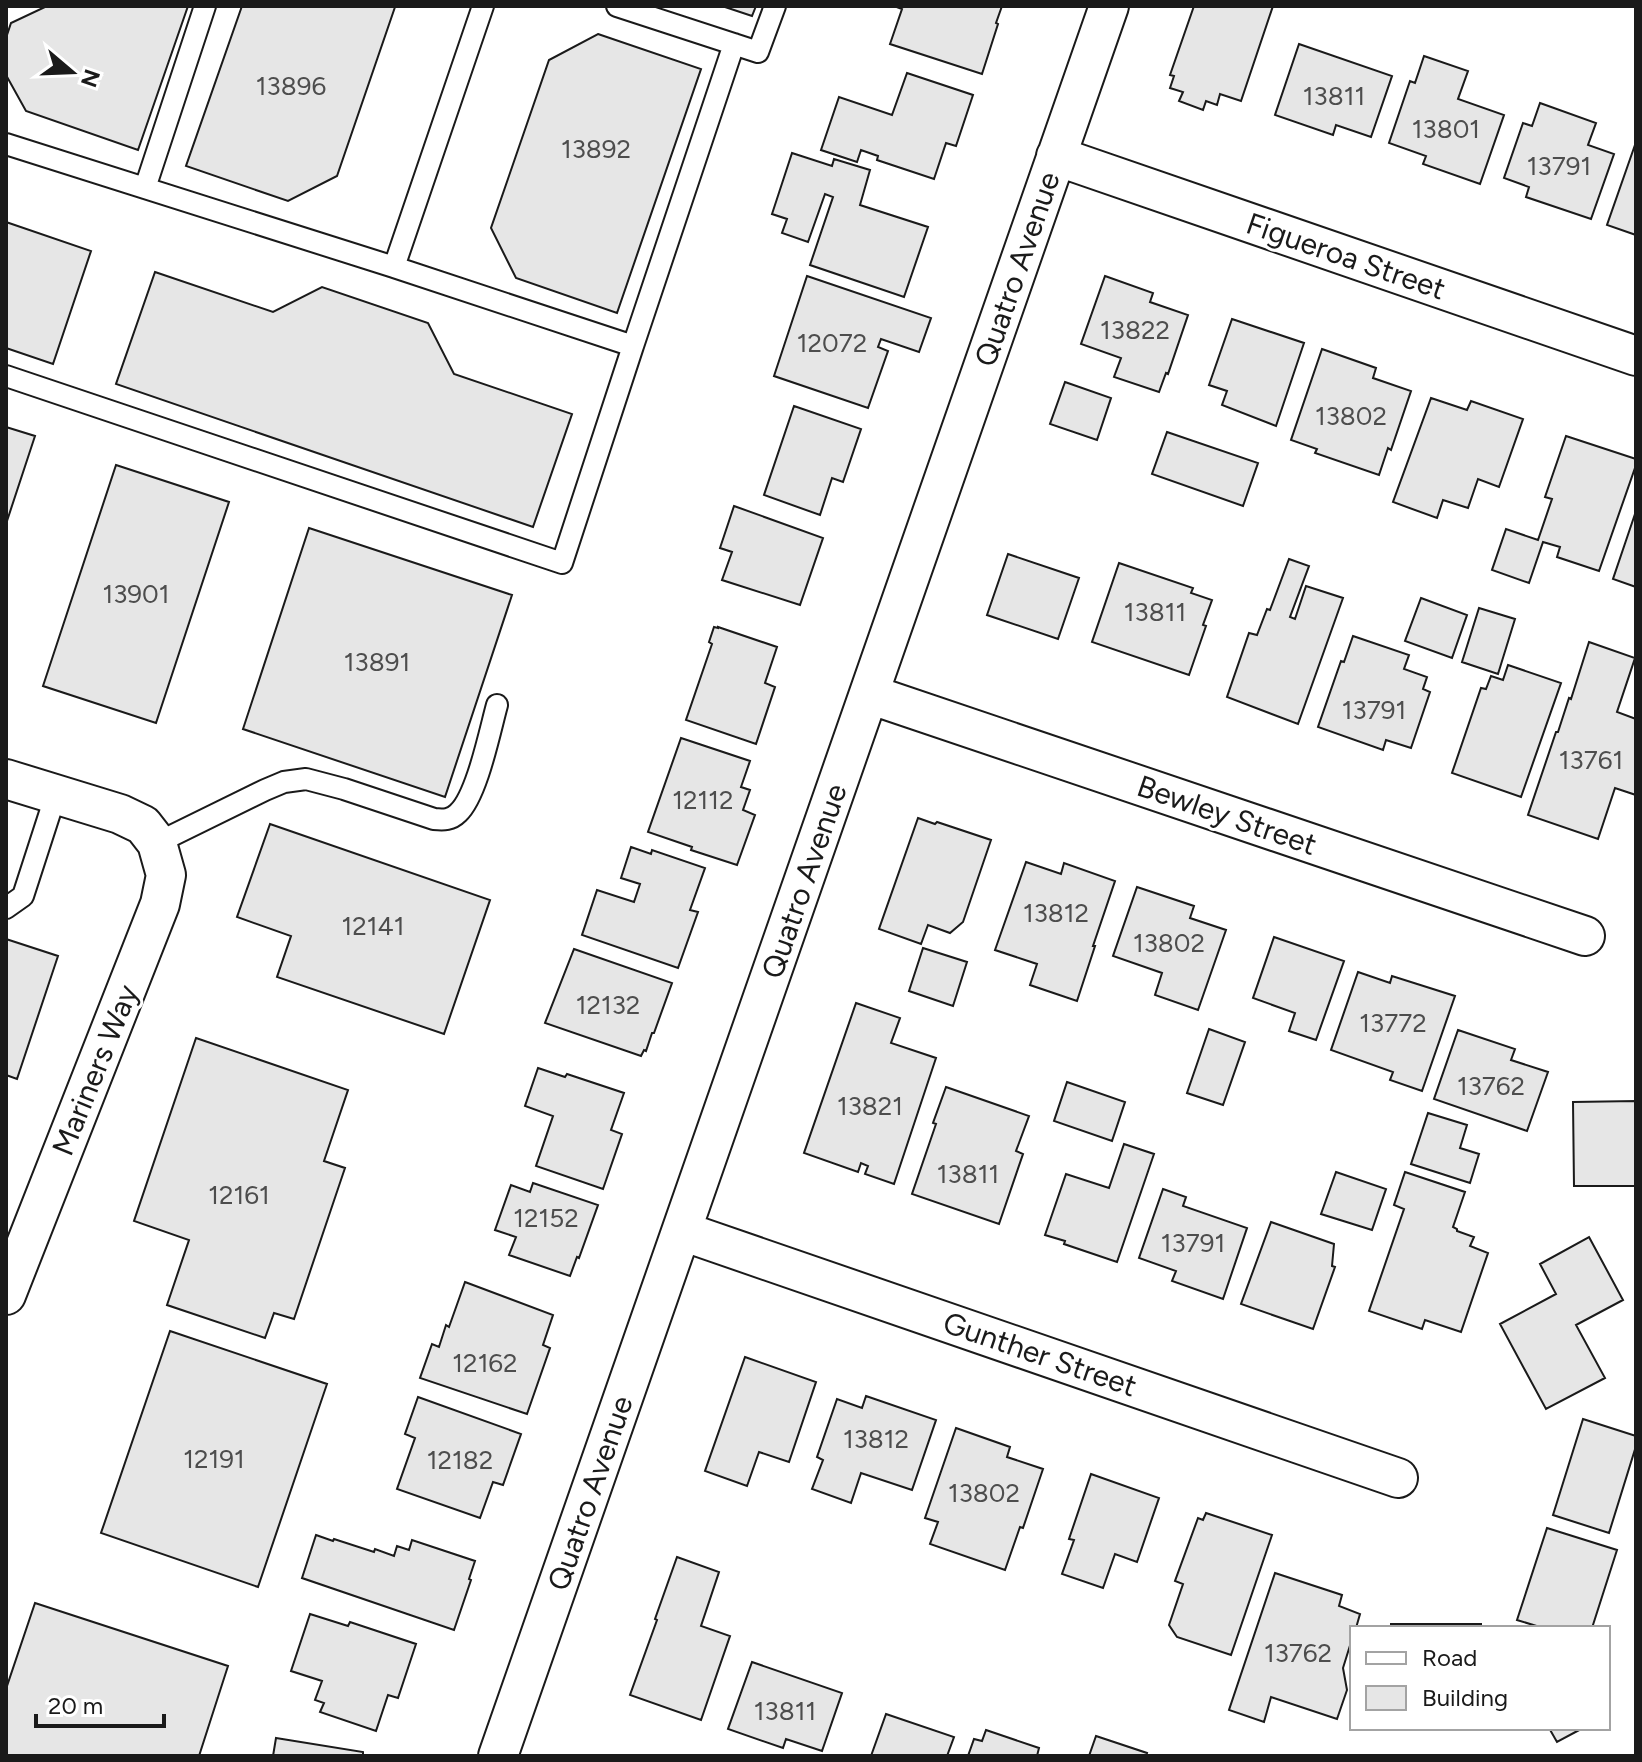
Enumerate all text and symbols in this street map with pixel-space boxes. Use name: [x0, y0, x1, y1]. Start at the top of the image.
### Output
north arrow: [32, 32, 112, 112]
text: N: [75, 66, 106, 91]
house number: 13896: [256, 70, 326, 102]
house number: 13811: [1303, 80, 1365, 112]
house number: 13801: [1412, 113, 1480, 145]
house number: 13892: [561, 133, 631, 165]
house number: 13791: [1527, 150, 1591, 182]
street label: Quatro Avenue: [966, 167, 1068, 371]
street label: Figueroa Street: [1242, 205, 1450, 307]
house number: 13822: [1100, 314, 1170, 346]
house number: 12072: [797, 327, 867, 359]
house number: 13802: [1315, 400, 1387, 432]
house number: 13901: [102, 578, 170, 610]
house number: 13811: [1124, 596, 1186, 628]
house number: 13891: [344, 646, 410, 678]
house number: 13791: [1342, 694, 1406, 726]
house number: 13761: [1559, 744, 1623, 776]
street label: Bewley Street: [1132, 767, 1322, 863]
street label: Quatro Avenue: [753, 779, 855, 983]
house number: 12112: [672, 784, 734, 816]
house number: 13812: [1023, 897, 1089, 929]
house number: 12141: [342, 910, 404, 942]
house number: 13802: [1133, 927, 1205, 959]
street label: Mariners Way: [44, 979, 146, 1161]
house number: 12132: [576, 989, 640, 1021]
house number: 13772: [1359, 1007, 1427, 1039]
house number: 13762: [1457, 1070, 1525, 1102]
house number: 13821: [837, 1090, 903, 1122]
house number: 13811: [937, 1158, 999, 1190]
house number: 12161: [208, 1179, 270, 1211]
house number: 12152: [513, 1202, 579, 1234]
house number: 13791: [1161, 1227, 1225, 1259]
street label: Gunther Street: [938, 1304, 1142, 1404]
house number: 12162: [452, 1347, 518, 1379]
street label: Quatro Avenue: [539, 1391, 641, 1595]
house number: 13812: [843, 1423, 909, 1455]
house number: 12191: [183, 1443, 245, 1475]
house number: 12182: [427, 1444, 493, 1476]
house number: 13802: [948, 1477, 1020, 1509]
legend: [1350, 1626, 1610, 1730]
house number: 13762: [1264, 1637, 1332, 1669]
text: Road: [1422, 1643, 1477, 1672]
scale bar: [36, 1678, 164, 1728]
text: Building: [1422, 1683, 1508, 1712]
text: 20 m: [48, 1691, 103, 1720]
house number: 13811: [754, 1695, 816, 1727]

